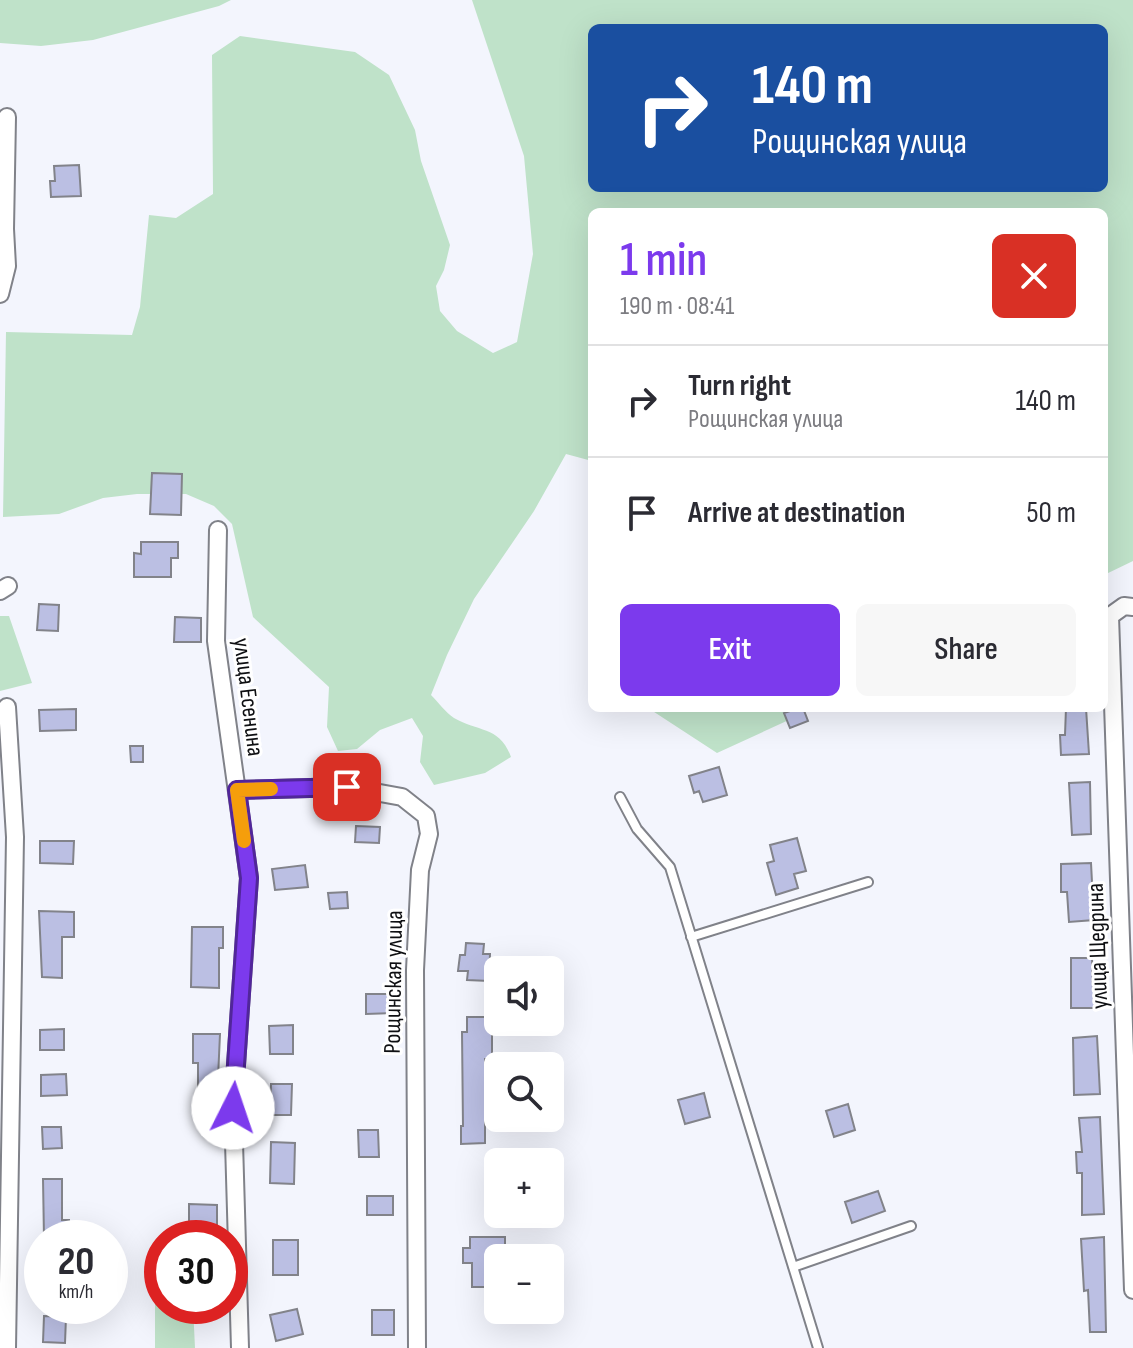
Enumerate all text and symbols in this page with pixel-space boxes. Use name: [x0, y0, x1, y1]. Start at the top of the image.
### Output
text: 140 m: [752, 53, 873, 120]
icon: right: [620, 56, 724, 160]
text: Рощинская улица: [752, 121, 967, 164]
text: 1 min: [620, 232, 707, 289]
button: close: [992, 234, 1076, 318]
text: 190 m · 08:41: [620, 291, 734, 322]
text: Turn right: [688, 368, 791, 404]
icon: right: [620, 379, 664, 423]
text: 140 m: [1016, 383, 1076, 419]
text: Рощинская улица: [688, 404, 843, 435]
icon: arrive: [620, 491, 664, 535]
text: Arrive at destination: [688, 495, 905, 531]
text: 50 m: [1027, 495, 1076, 531]
button: Exit: [620, 604, 840, 696]
button: Share: [856, 604, 1076, 696]
street label: улица Есенина: [227, 636, 270, 758]
pin: [313, 753, 381, 821]
icon: arrive: [325, 765, 369, 809]
street label: улица Щедрина: [1081, 883, 1114, 1009]
street label: Рощинская улица: [378, 910, 409, 1054]
map controls: [484, 956, 564, 1324]
button: sound: [484, 956, 564, 1036]
button: search: [484, 1052, 564, 1132]
position arrow: [191, 1066, 275, 1150]
button: +: [484, 1148, 564, 1228]
speed limit sign: 30: [144, 1220, 248, 1324]
text: 20: [58, 1238, 94, 1286]
button: −: [484, 1244, 564, 1324]
text: km/h: [59, 1280, 93, 1304]

